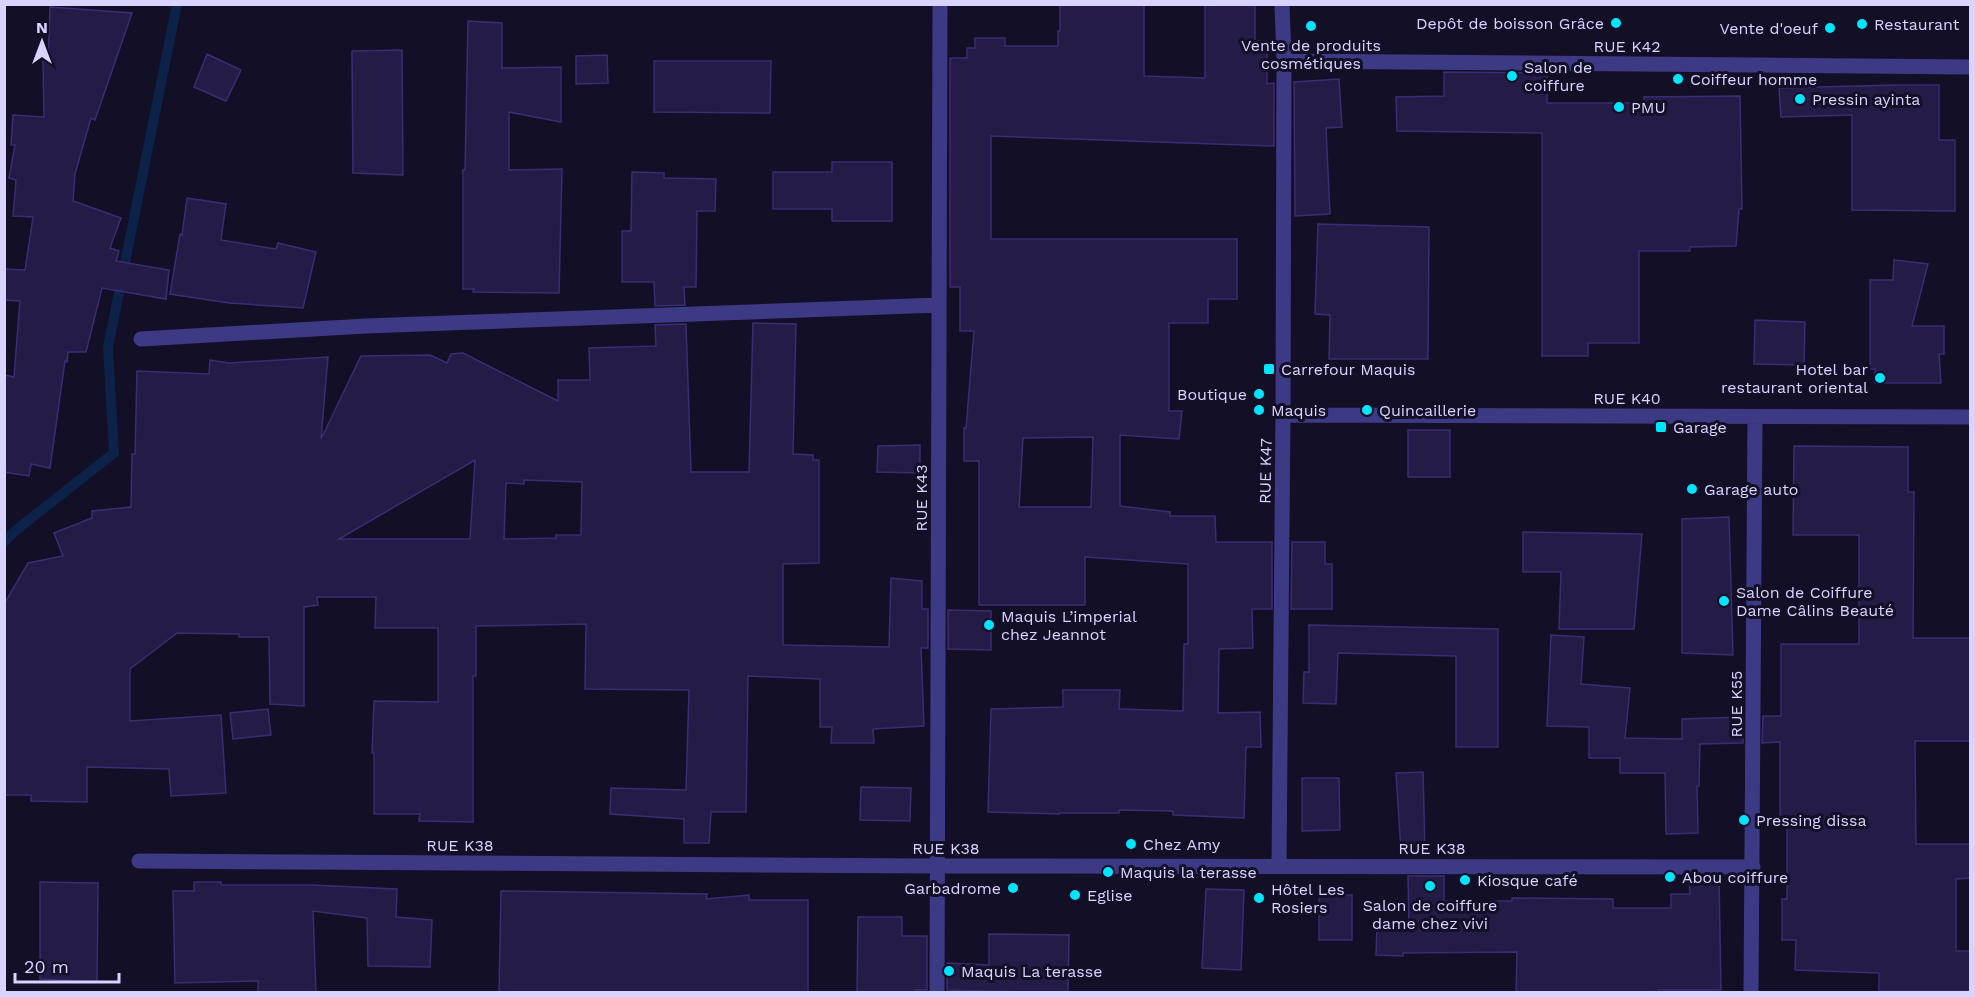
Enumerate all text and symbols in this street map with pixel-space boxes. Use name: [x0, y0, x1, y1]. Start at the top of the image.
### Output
north arrow: [12, 12, 72, 72]
place label: Depôt de boisson Grâce: [1416, 14, 1604, 33]
place label: Restaurant: [1874, 15, 1960, 34]
marker: Depôt de boisson Grâce: [1609, 16, 1623, 30]
marker: Restaurant: [1855, 17, 1869, 31]
text: N: [36, 18, 48, 37]
marker: Vente de produits cosmétiques: [1304, 19, 1318, 33]
place label: Vente d'oeuf: [1720, 19, 1819, 38]
marker: Vente d'oeuf: [1823, 21, 1837, 35]
place label: Vente de produits cosmétiques: [1241, 36, 1381, 73]
street label: RUE K42: [1594, 37, 1661, 56]
place label: Salon de coiffure: [1524, 58, 1592, 95]
marker: Salon de coiffure: [1505, 69, 1519, 83]
place label: Coiffeur homme: [1690, 70, 1817, 89]
marker: Coiffeur homme: [1671, 72, 1685, 86]
place label: Pressin ayinta: [1812, 90, 1920, 109]
marker: Pressin ayinta: [1793, 92, 1807, 106]
place label: PMU: [1631, 98, 1666, 117]
marker: PMU: [1612, 100, 1626, 114]
place label: Carrefour Maquis: [1281, 360, 1415, 379]
place label: Hotel bar restaurant oriental: [1721, 360, 1868, 397]
marker: Carrefour Maquis: [1262, 362, 1276, 376]
marker: Hotel bar restaurant oriental: [1873, 371, 1887, 385]
place label: Boutique: [1177, 385, 1247, 404]
marker: Boutique: [1252, 387, 1266, 401]
street label: RUE K40: [1593, 389, 1661, 408]
place label: Maquis: [1271, 401, 1326, 420]
place label: Quincaillerie: [1379, 401, 1476, 420]
marker: Maquis: [1252, 403, 1266, 417]
marker: Quincaillerie: [1360, 403, 1374, 417]
place label: Garage: [1673, 418, 1727, 437]
marker: Garage: [1654, 420, 1668, 434]
street label: RUE K47: [1255, 438, 1276, 504]
street label: RUE K43: [912, 465, 931, 532]
place label: Garage auto: [1704, 480, 1798, 499]
marker: Garage auto: [1685, 482, 1699, 496]
place label: Salon de Coiffure Dame Câlins Beauté: [1736, 583, 1894, 620]
marker: Salon de Coiffure Dame Câlins Beauté: [1717, 594, 1731, 608]
place label: Maquis L’imperial chez Jeannot: [1001, 607, 1137, 644]
marker: Maquis L’imperial chez Jeannot: [982, 618, 996, 632]
street label: RUE K55: [1727, 671, 1746, 737]
place label: Pressing dissa: [1756, 811, 1866, 830]
marker: Pressing dissa: [1737, 813, 1751, 827]
place label: Chez Amy: [1143, 835, 1221, 854]
street label: RUE K38: [426, 836, 494, 855]
marker: Chez Amy: [1124, 837, 1138, 851]
street label: RUE K38: [912, 839, 980, 858]
street label: RUE K38: [1398, 839, 1466, 858]
place label: Maquis la terasse: [1120, 863, 1257, 882]
marker: Maquis la terasse: [1101, 865, 1115, 879]
place label: Abou coiffure: [1682, 868, 1788, 887]
marker: Abou coiffure: [1663, 870, 1677, 884]
place label: Kiosque café: [1477, 871, 1578, 890]
marker: Kiosque café: [1458, 873, 1472, 887]
place label: Garbadrome: [904, 879, 1001, 898]
marker: Salon de coiffure dame chez vivi: [1423, 879, 1437, 893]
place label: Hôtel Les Rosiers: [1271, 880, 1345, 917]
marker: Garbadrome: [1006, 881, 1020, 895]
place label: Eglise: [1087, 886, 1133, 905]
marker: Eglise: [1068, 888, 1082, 902]
marker: Hôtel Les Rosiers: [1252, 891, 1266, 905]
place label: Salon de coiffure dame chez vivi: [1363, 896, 1497, 933]
scale bar: [15, 946, 118, 984]
text: 20 m: [24, 956, 69, 977]
place label: Maquis La terasse: [961, 962, 1102, 981]
marker: Maquis La terasse: [942, 964, 956, 978]

